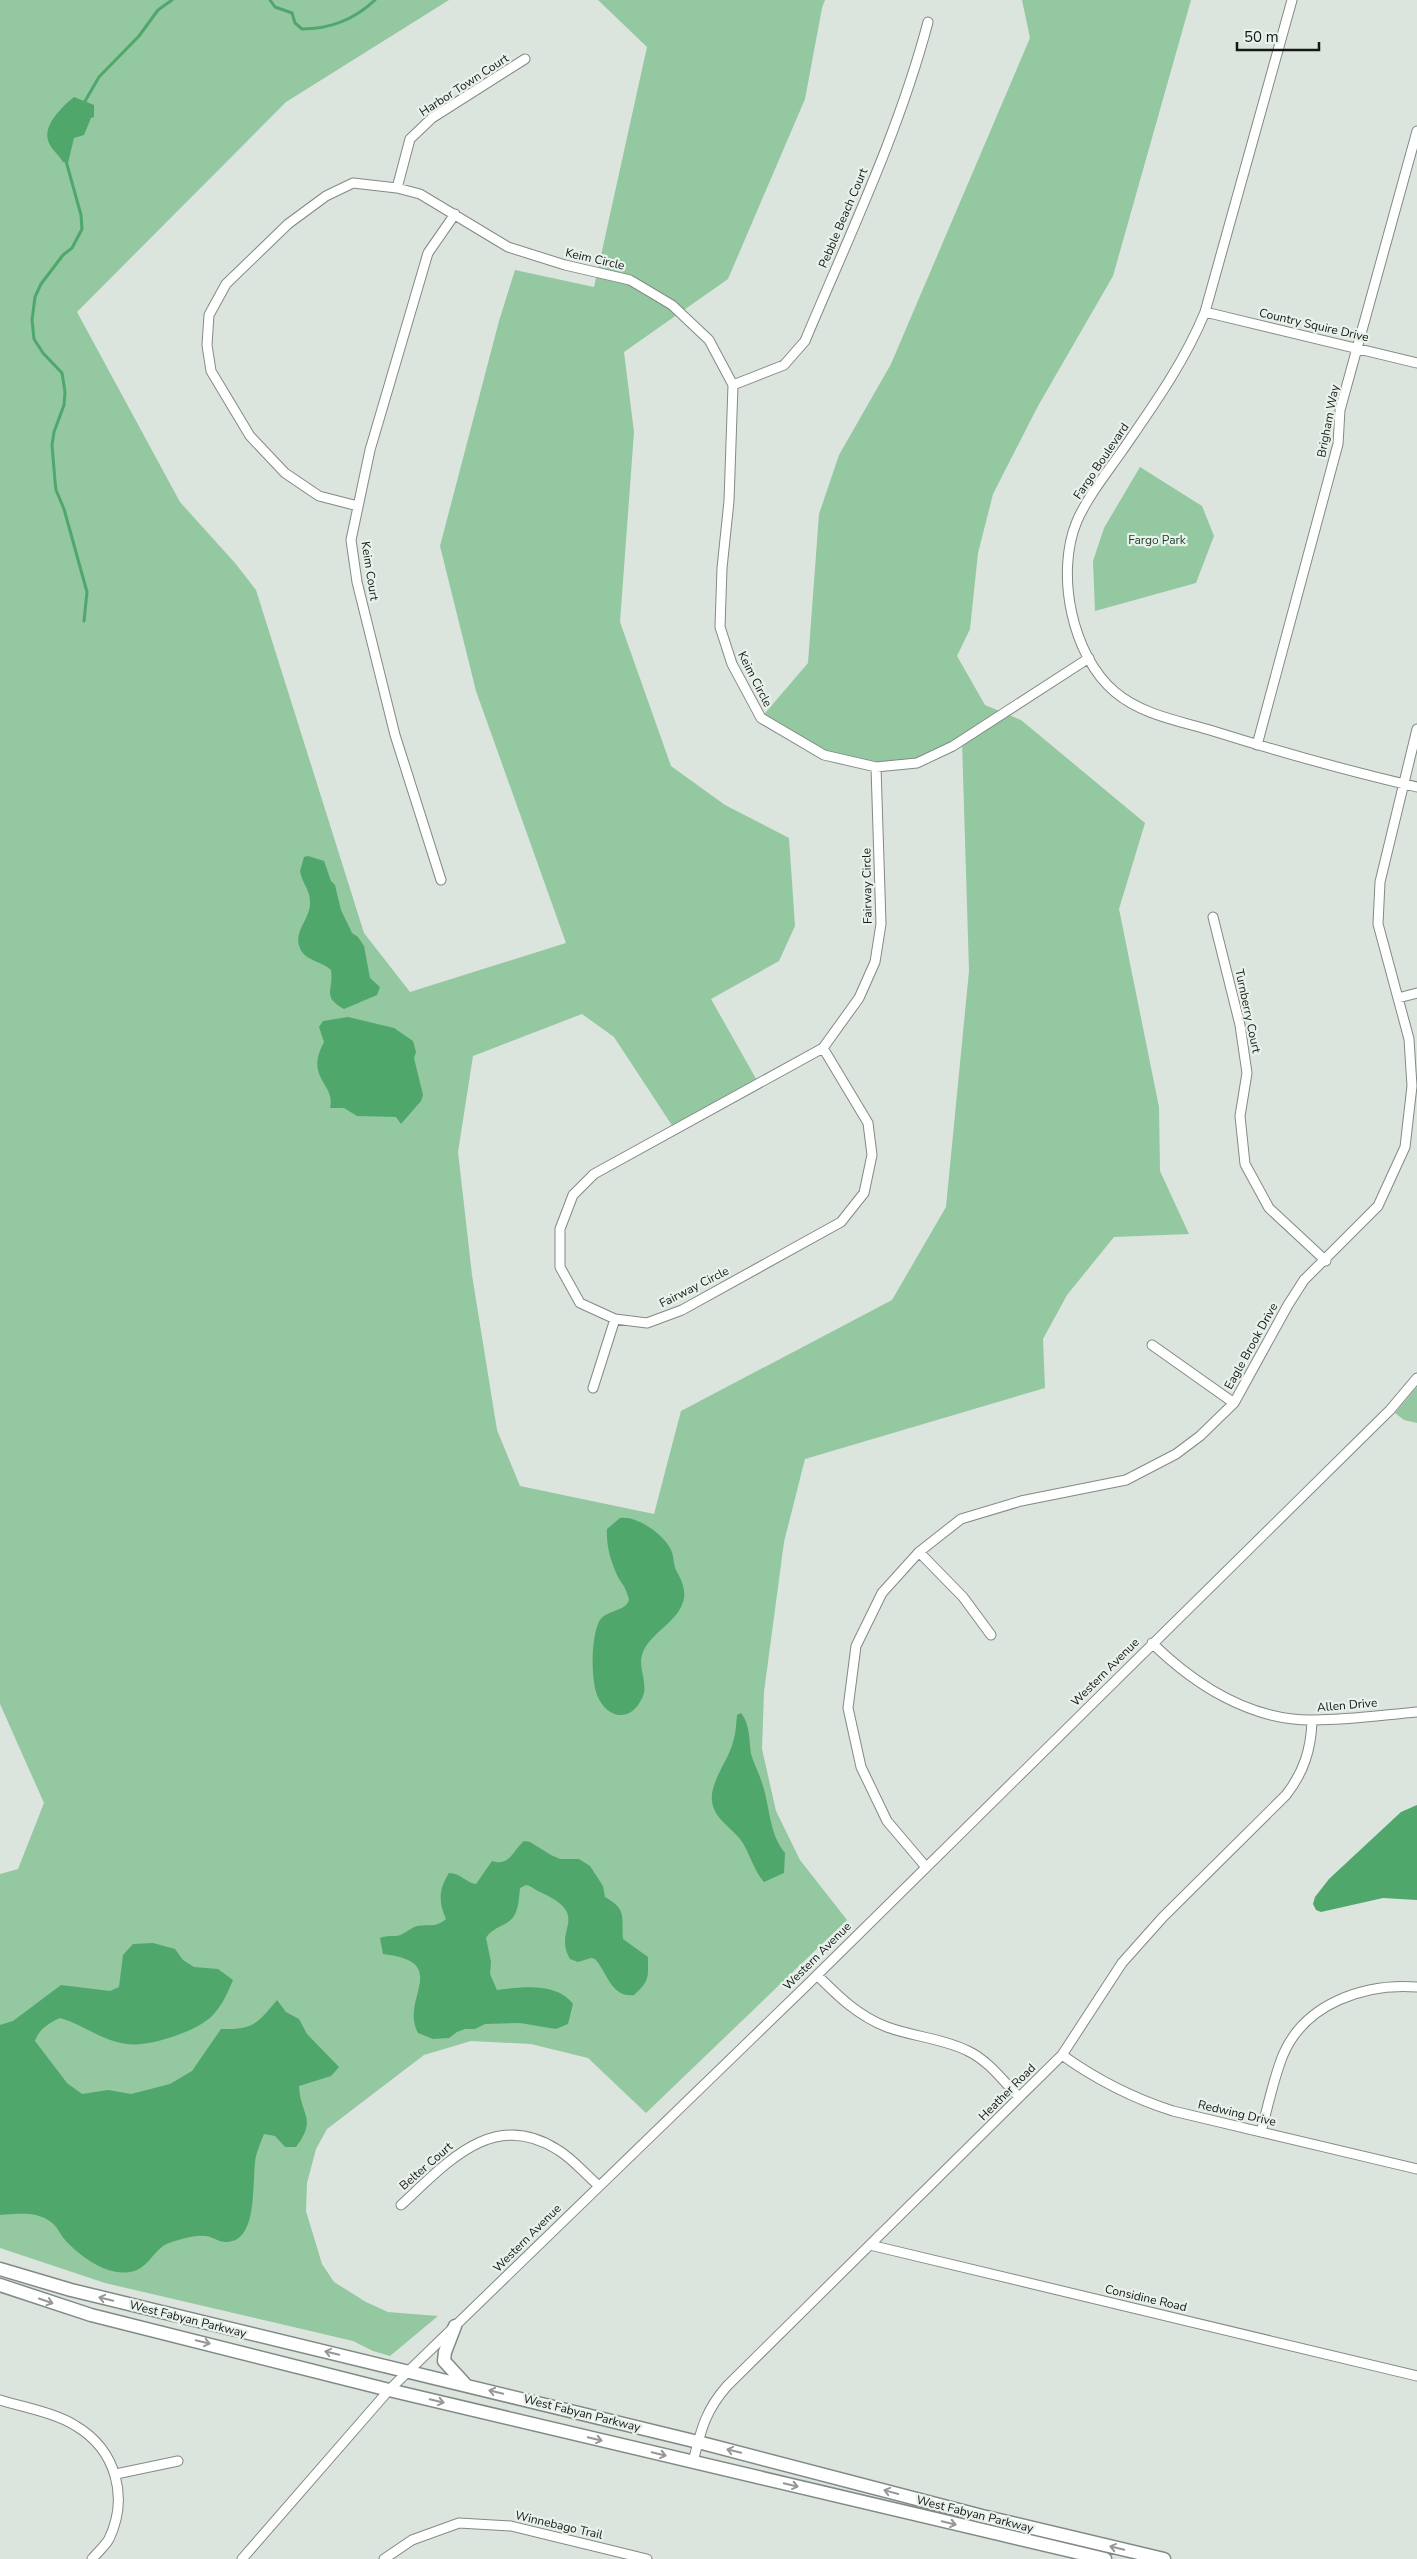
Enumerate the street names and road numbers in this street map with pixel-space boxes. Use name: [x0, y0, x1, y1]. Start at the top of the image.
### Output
street label: Harbor Town Court: [416, 50, 512, 120]
street label: Pebble Beach Court: [815, 165, 872, 270]
street label: Keim Circle: [564, 244, 626, 274]
street label: Country Squire Drive: [1258, 305, 1370, 345]
street label: Brigham Way: [1313, 382, 1343, 459]
street label: Fargo Boulevard: [1070, 420, 1132, 502]
street label: Keim Court: [357, 540, 383, 603]
street label: Keim Circle: [734, 648, 776, 710]
street label: Fairway Circle: [858, 848, 876, 924]
street label: Turnberry Court: [1231, 967, 1265, 1055]
street label: Fairway Circle: [656, 1263, 732, 1311]
street label: Eagle Brook Drive: [1221, 1300, 1281, 1392]
street label: Western Avenue: [1067, 1634, 1143, 1710]
street label: Allen Drive: [1316, 1694, 1378, 1716]
street label: Western Avenue: [779, 1918, 855, 1994]
street label: Heather Road: [975, 2060, 1039, 2124]
street label: Redwing Drive: [1196, 2096, 1278, 2130]
street label: Belter Court: [396, 2138, 457, 2194]
street label: Western Avenue: [489, 2200, 565, 2276]
street label: Considine Road: [1103, 2281, 1189, 2315]
street label: West Fabyan Parkway: [128, 2297, 249, 2341]
street label: West Fabyan Parkway: [522, 2391, 643, 2435]
street label: West Fabyan Parkway: [915, 2492, 1036, 2536]
street label: Winnebago Trail: [514, 2507, 605, 2543]

